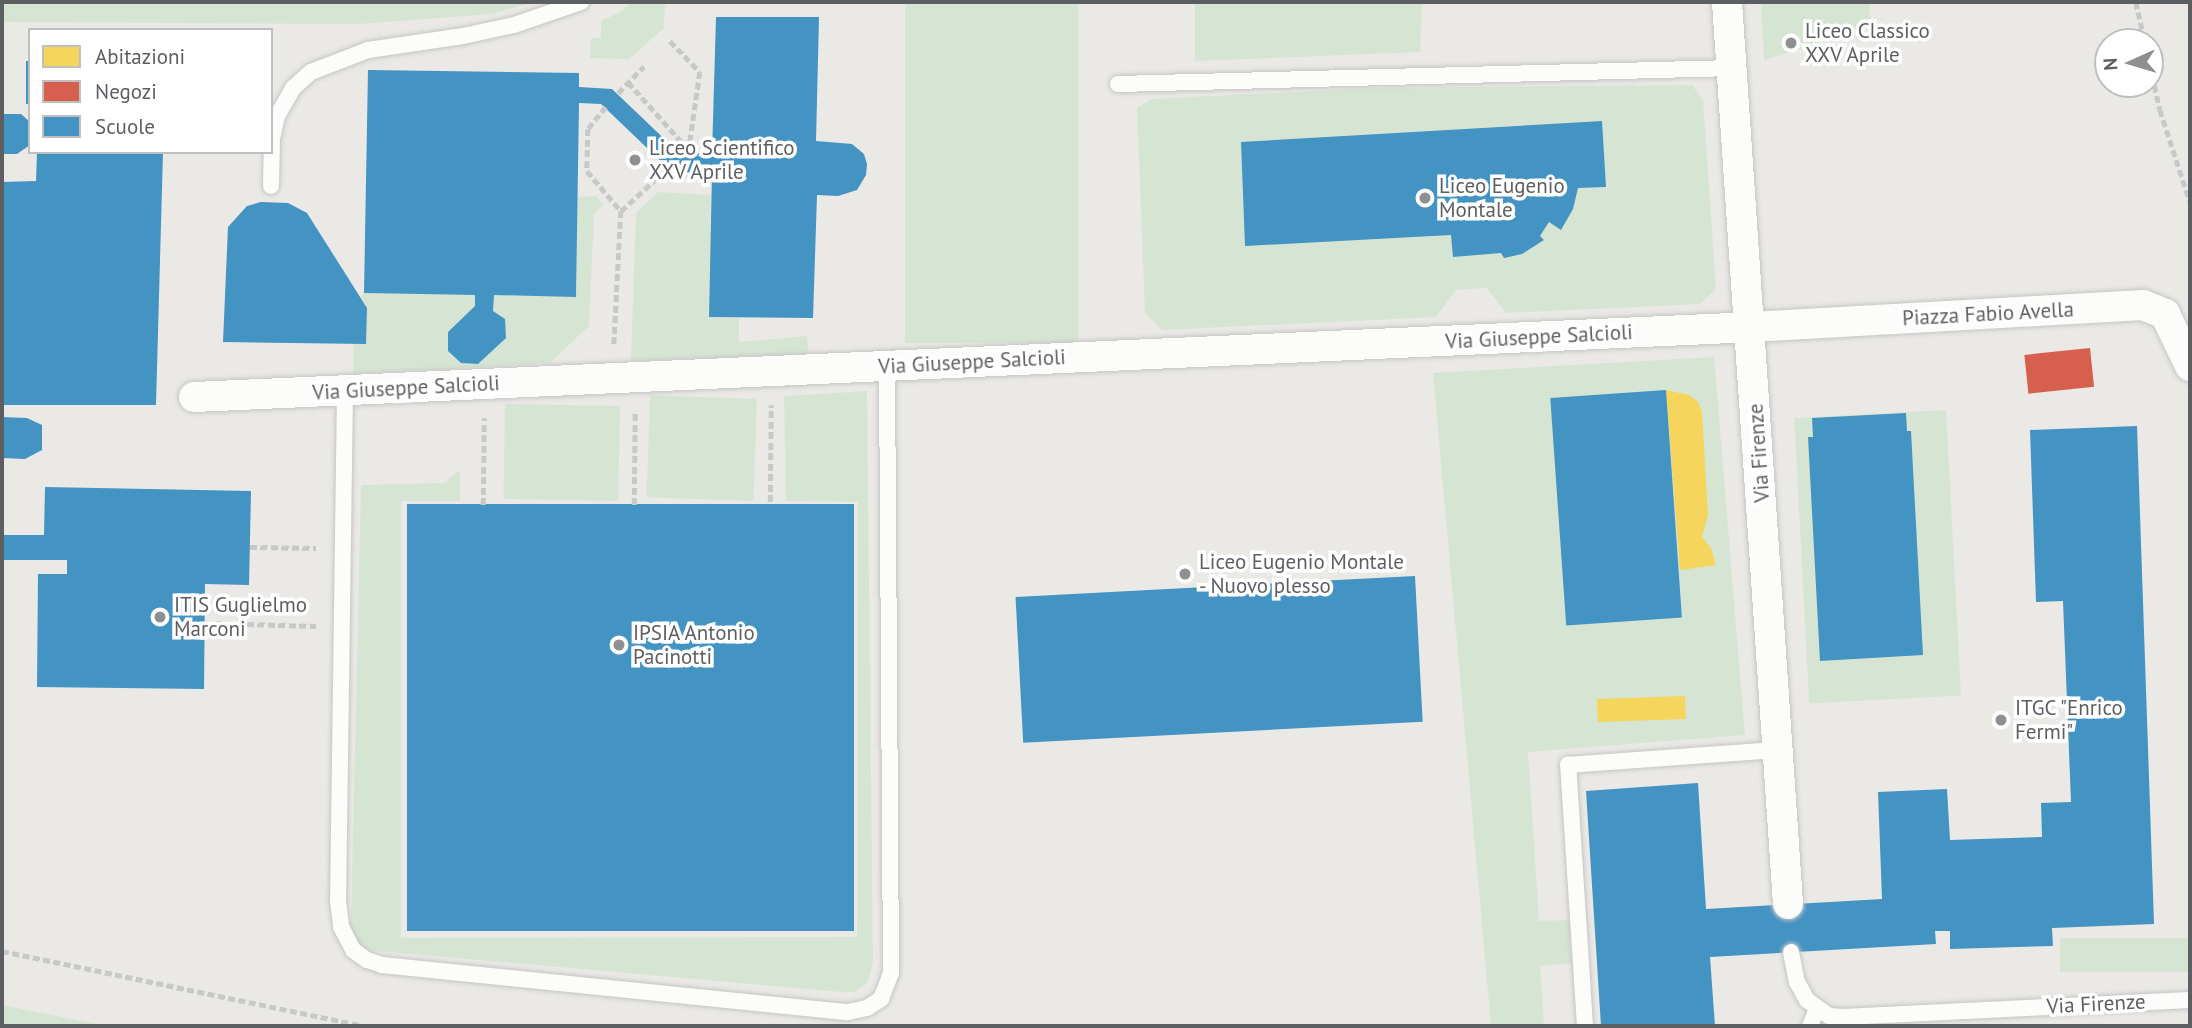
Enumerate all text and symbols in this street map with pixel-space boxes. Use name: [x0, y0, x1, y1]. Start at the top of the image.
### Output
place label: Liceo Classico XXV Aprile: [1805, 18, 1930, 68]
legend: [28, 28, 273, 154]
north arrow: [2094, 28, 2164, 98]
marker: Liceo Classico XXV Aprile: [1783, 35, 1799, 51]
text: Abitazioni: [95, 43, 185, 70]
text: N: [2098, 57, 2122, 71]
text: Negozi: [95, 78, 157, 105]
text: Scuole: [95, 113, 155, 140]
place label: Liceo Scientifico XXV Aprile: [649, 135, 795, 185]
marker: Liceo Scientifico XXV Aprile: [627, 152, 643, 168]
place label: Liceo Eugenio Montale: [1439, 173, 1565, 223]
marker: Liceo Eugenio Montale: [1417, 190, 1433, 206]
street label: Piazza Fabio Avella: [1901, 297, 2075, 331]
street label: Via Giuseppe Salcioli: [1445, 320, 1633, 354]
street label: Via Giuseppe Salcioli: [878, 345, 1066, 379]
street label: Via Giuseppe Salcioli: [312, 371, 500, 405]
street label: Via Firenze: [1743, 403, 1775, 503]
place label: Liceo Eugenio Montale - Nuovo plesso: [1199, 549, 1404, 599]
marker: Liceo Eugenio Montale - Nuovo plesso: [1177, 566, 1193, 582]
place label: ITIS Guglielmo Marconi: [174, 592, 307, 642]
marker: ITIS Guglielmo Marconi: [152, 609, 168, 625]
place label: IPSIA Antonio Pacinotti: [633, 620, 756, 670]
marker: IPSIA Antonio Pacinotti: [611, 637, 627, 653]
place label: ITGC "Enrico Fermi": [2015, 695, 2125, 745]
marker: ITGC "Enrico Fermi": [1993, 712, 2009, 728]
street label: Via Firenze: [2046, 989, 2146, 1019]

